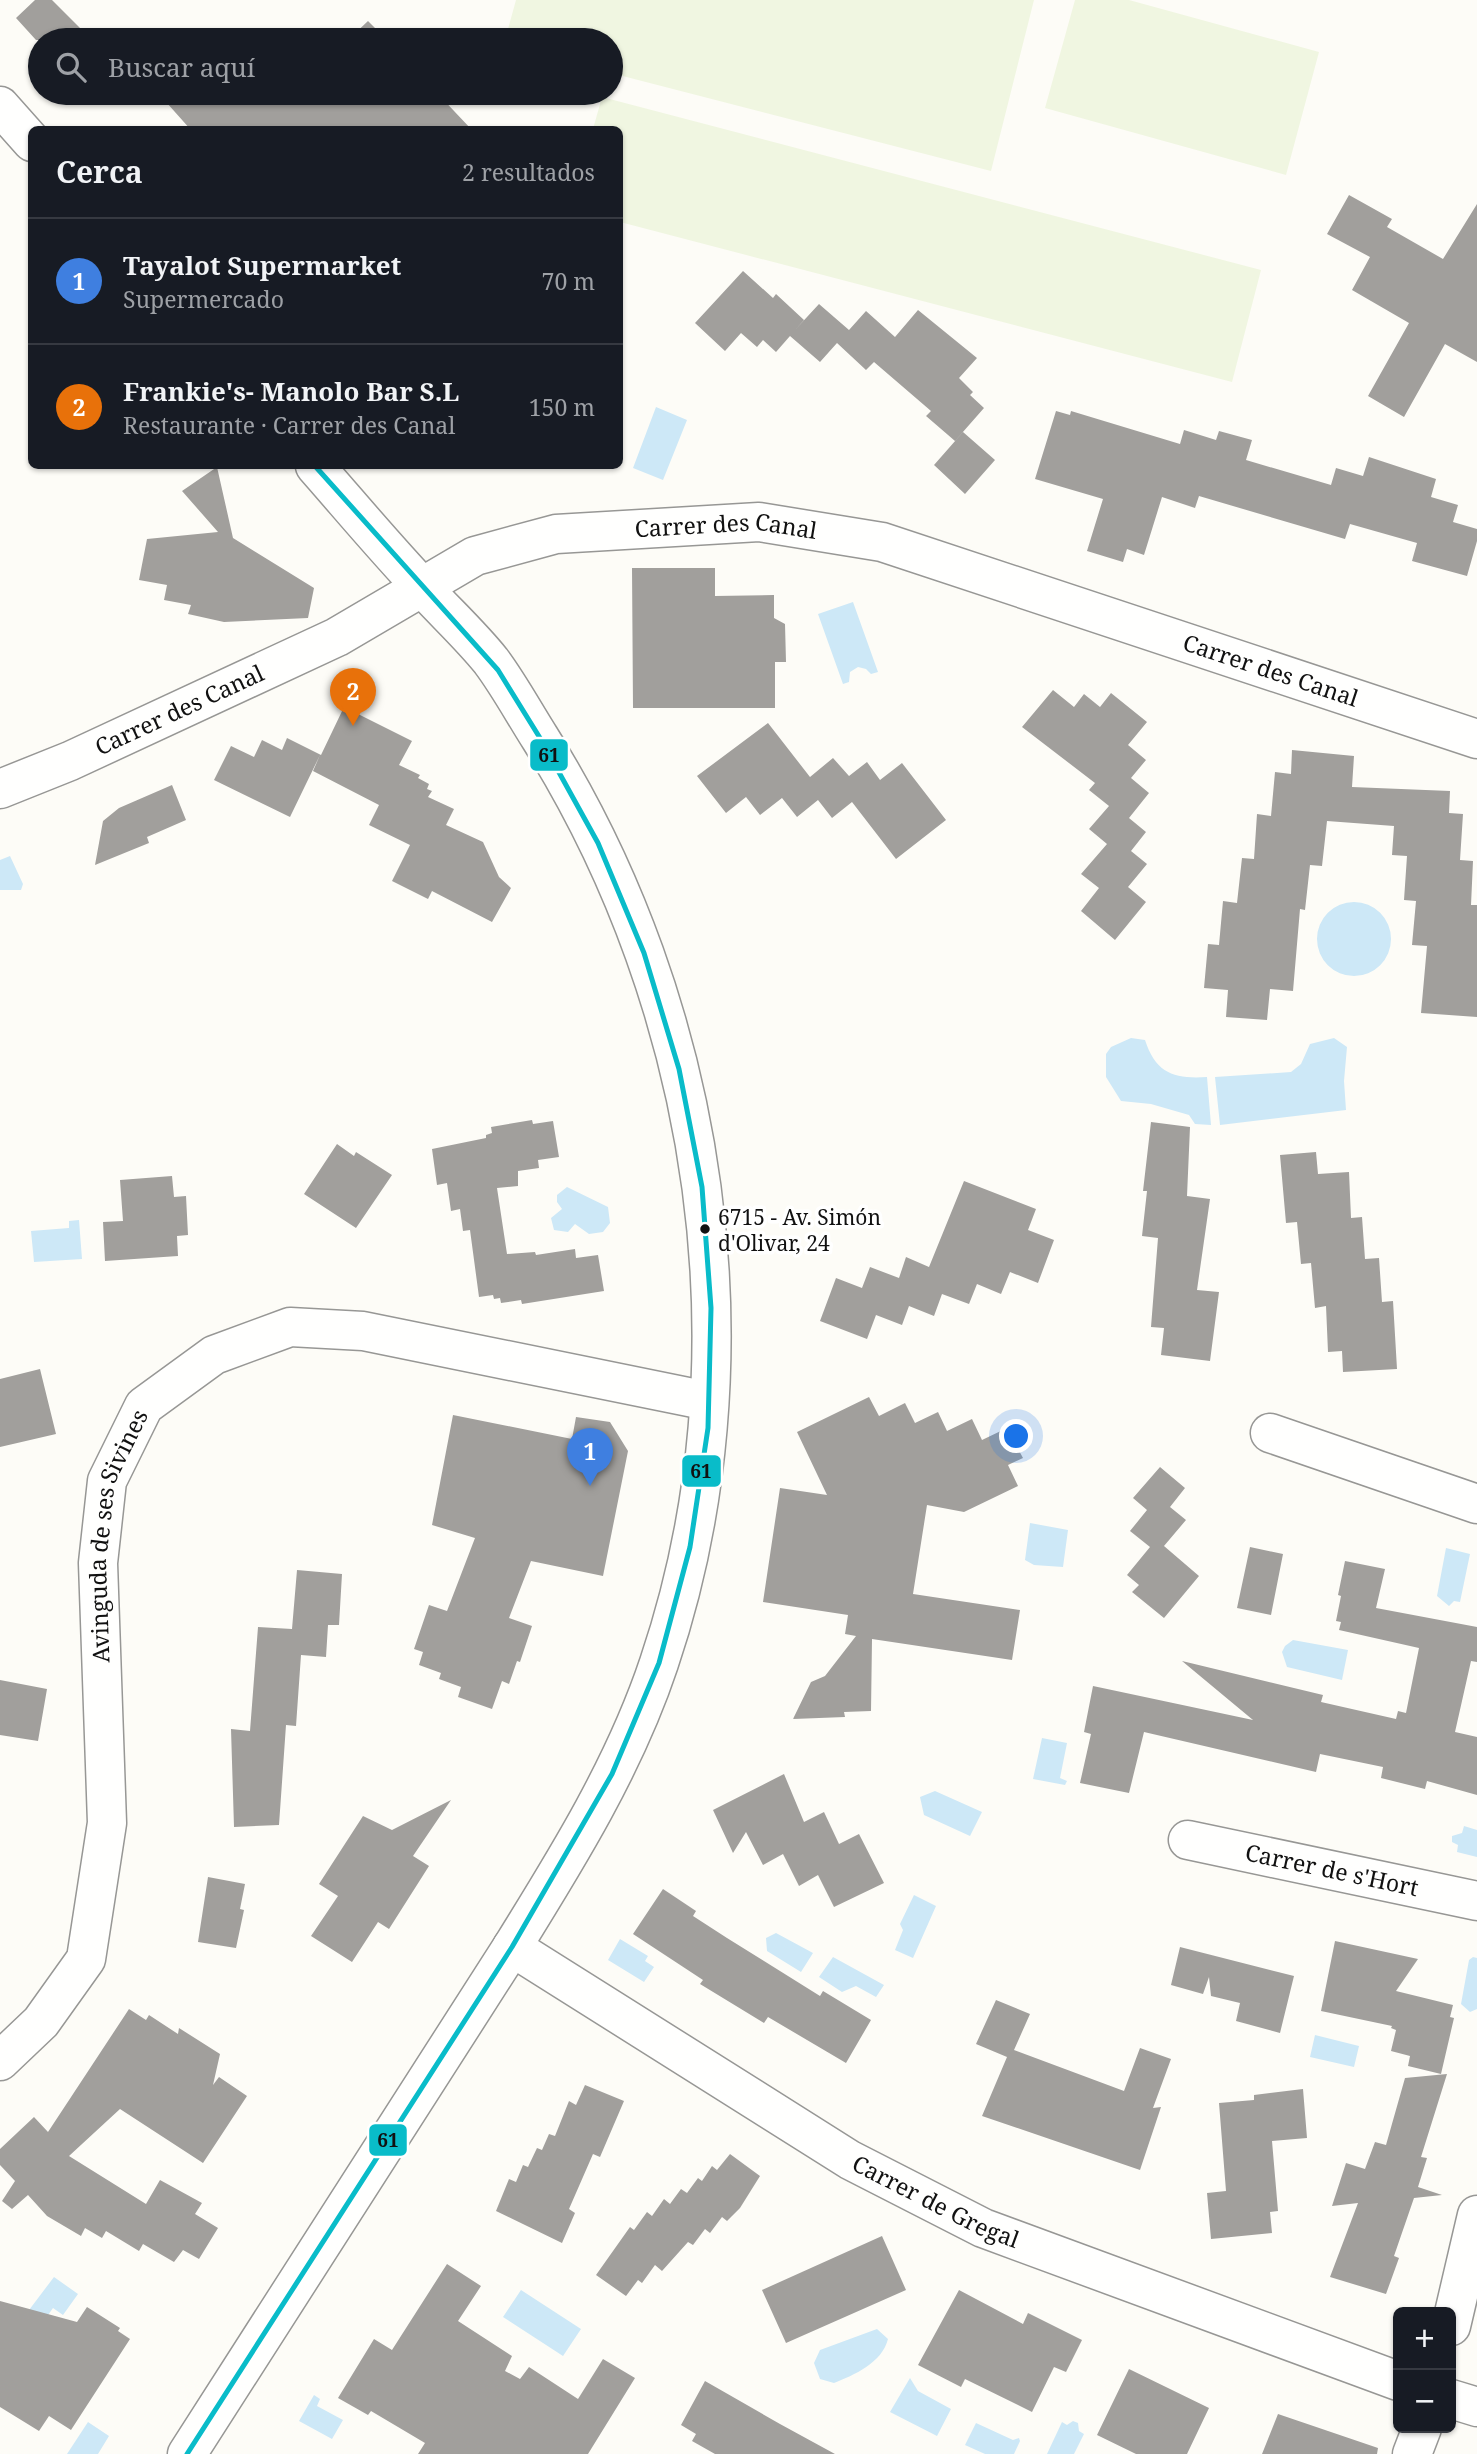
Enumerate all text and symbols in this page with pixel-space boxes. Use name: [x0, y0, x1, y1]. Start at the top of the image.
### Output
search box: [28, 28, 623, 105]
icon: search: [52, 48, 90, 86]
text: Buscar aquí: [108, 49, 255, 85]
text: Cerca: [56, 151, 143, 192]
text: 2 resultados: [462, 156, 595, 188]
text: Tayalot Supermarket: [123, 247, 401, 283]
text: 1: [73, 265, 86, 297]
text: 70 m: [542, 265, 595, 297]
text: Supermercado: [123, 283, 284, 315]
text: Frankie's- Manolo Bar S.L: [123, 373, 459, 409]
text: 2: [73, 391, 86, 423]
text: 150 m: [529, 391, 595, 423]
text: Restaurante · Carrer des Canal: [123, 409, 455, 441]
street label: Carrer des Canal: [634, 505, 819, 546]
street label: Carrer des Canal: [1179, 626, 1363, 714]
street label: Carrer des Canal: [89, 656, 269, 762]
pin: 2: [330, 668, 376, 726]
line badge: 61: [529, 738, 569, 772]
text: 61: [538, 742, 560, 768]
place label: 6715 - Av. Simón d'Olivar, 24: [718, 1203, 881, 1257]
marker: 6715 - Av. Simón d'Olivar, 24: [698, 1222, 712, 1236]
street label: Avinguda de ses Sivines: [81, 1404, 155, 1663]
your location: [999, 1419, 1033, 1453]
pin: 1: [567, 1428, 613, 1486]
line badge: 61: [681, 1454, 722, 1488]
text: 61: [690, 1458, 712, 1484]
street label: Carrer de s'Hort: [1243, 1836, 1422, 1903]
line badge: 61: [368, 2123, 408, 2157]
text: 61: [377, 2127, 399, 2153]
street label: Carrer de Gregal: [847, 2147, 1024, 2255]
map controls: [1393, 2307, 1456, 2433]
button: +: [1393, 2307, 1456, 2370]
button: −: [1393, 2370, 1456, 2433]

